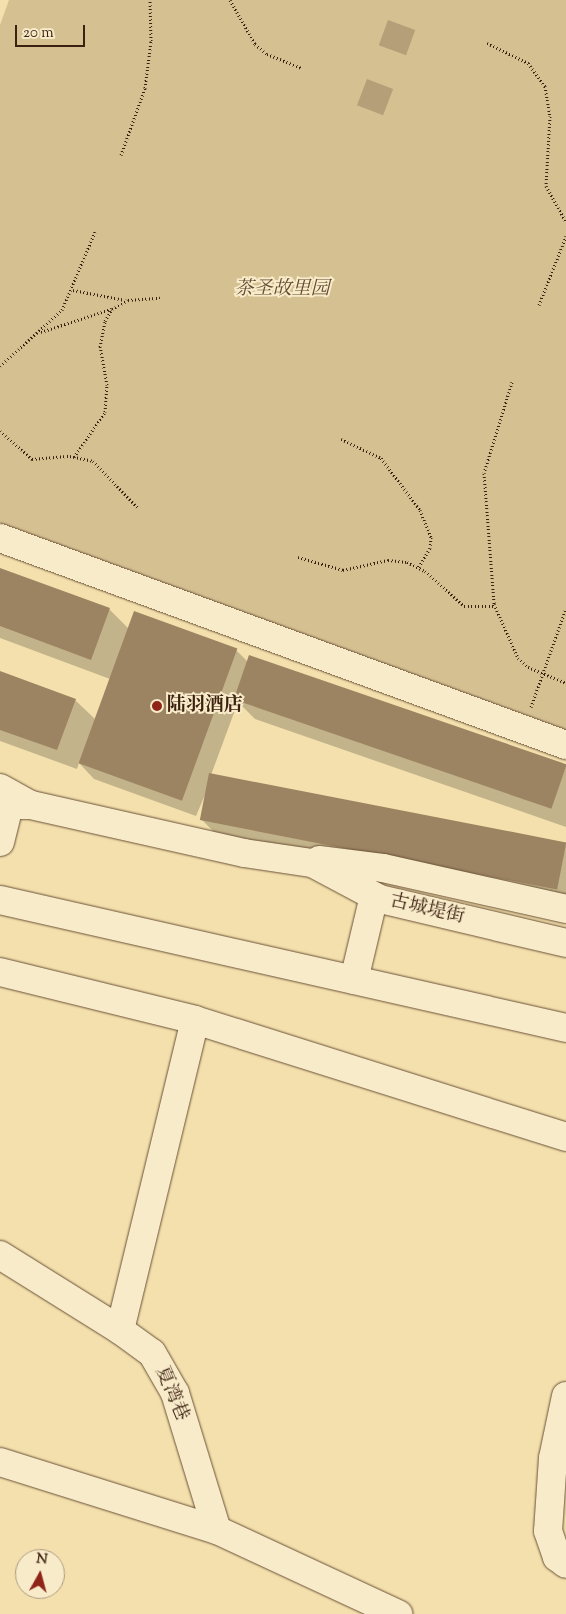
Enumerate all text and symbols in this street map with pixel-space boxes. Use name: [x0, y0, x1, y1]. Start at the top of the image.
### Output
scale bar: [18, 15, 88, 47]
text: 20 m: [23, 23, 54, 44]
park label: 茶圣故里园: [235, 279, 329, 301]
place label: 陆羽酒店: [167, 695, 243, 717]
marker: 陆羽酒店: [151, 700, 163, 712]
street label: 古城堤街: [387, 890, 467, 930]
street label: 夏湾巷: [149, 1363, 193, 1425]
north arrow: [15, 1549, 65, 1599]
text: N: [35, 1549, 48, 1571]

